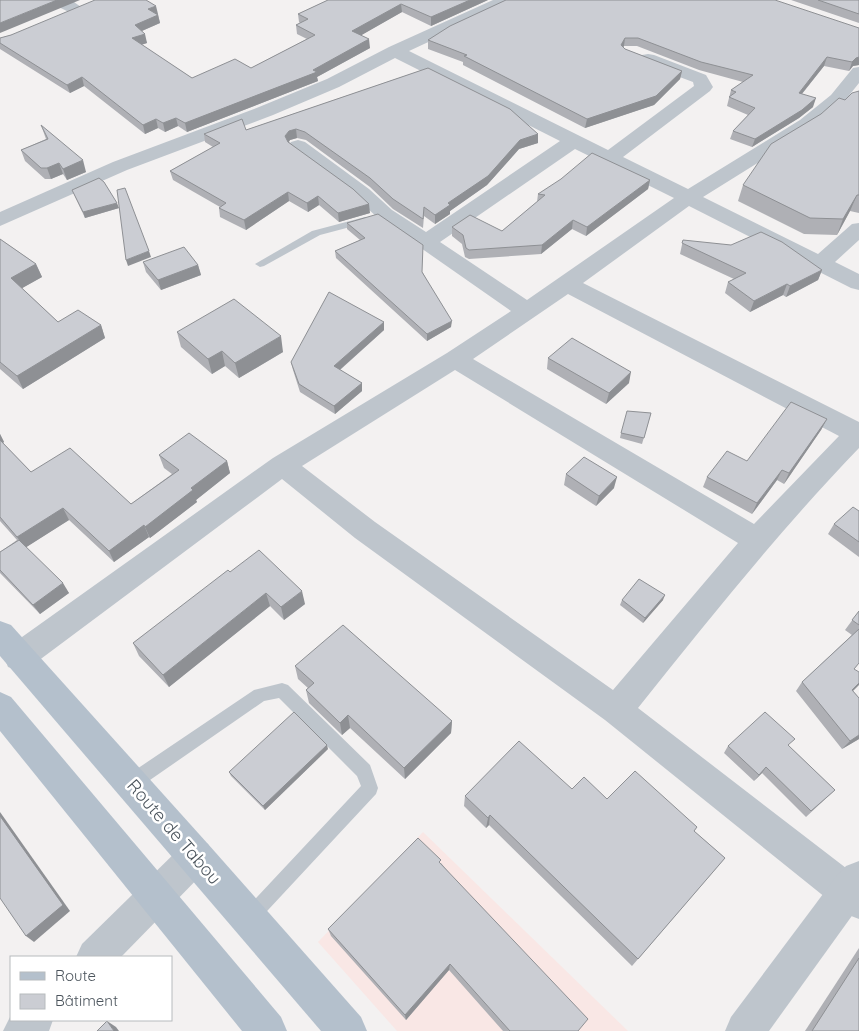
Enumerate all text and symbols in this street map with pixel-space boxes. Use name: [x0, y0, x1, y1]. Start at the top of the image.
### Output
street label: Route de Tabou: [122, 774, 226, 889]
legend: [10, 956, 172, 1021]
text: Route: [55, 966, 96, 985]
text: Bâtiment: [55, 991, 118, 1010]

